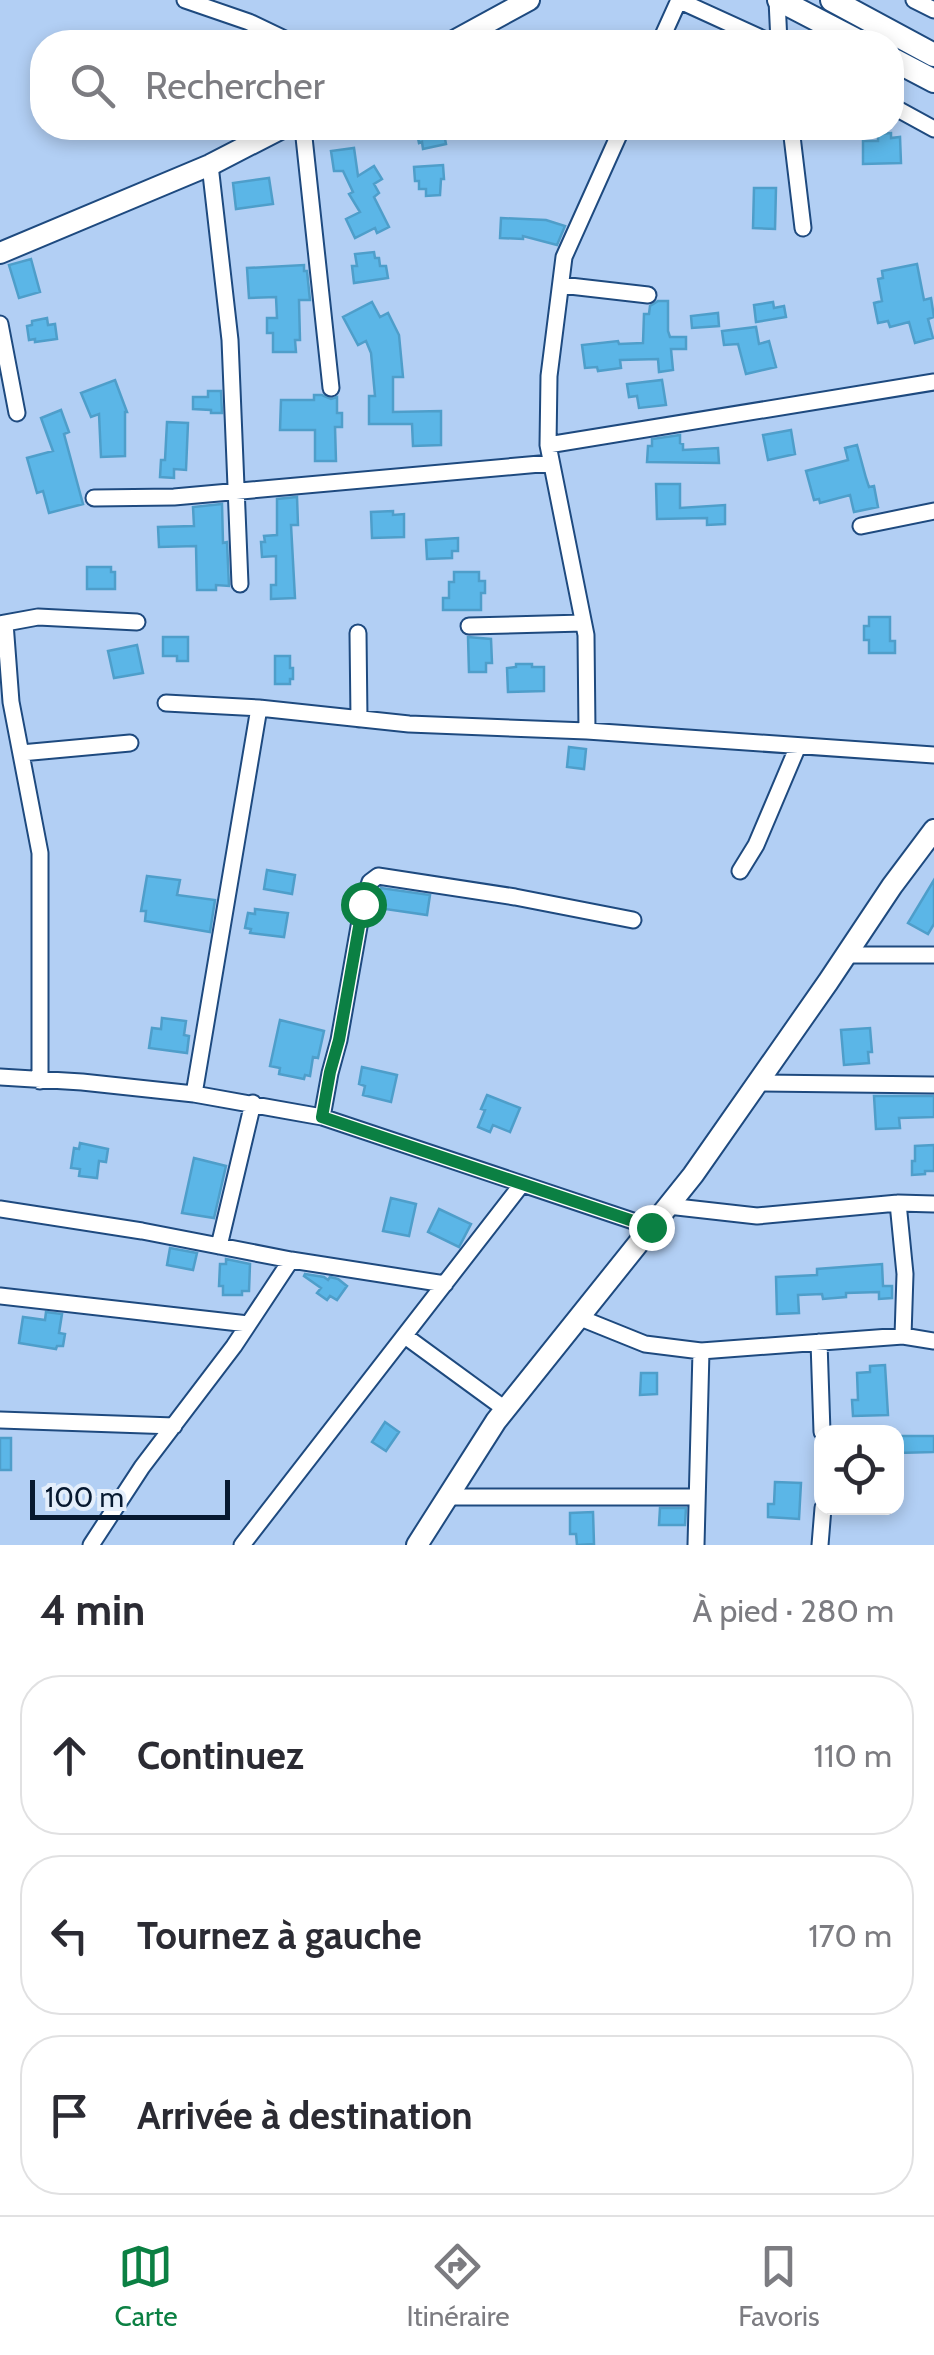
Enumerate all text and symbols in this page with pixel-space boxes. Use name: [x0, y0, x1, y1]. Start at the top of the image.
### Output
search box: [30, 30, 904, 140]
icon: search: [65, 58, 120, 113]
text: Rechercher: [145, 62, 325, 109]
route start: [341, 882, 387, 928]
route end: [629, 1205, 675, 1251]
map controls: [814, 1425, 904, 1515]
button: locate: [814, 1425, 904, 1515]
scale bar: [30, 1475, 230, 1520]
text: 100 m: [45, 1480, 124, 1514]
text: 4 min: [40, 1584, 145, 1636]
text: À pied · 280 m: [693, 1591, 894, 1630]
icon: ahead: [42, 1728, 97, 1783]
text: Continuez: [137, 1732, 304, 1779]
text: 110 m: [814, 1736, 892, 1775]
icon: left: [42, 1908, 97, 1963]
text: Tournez à gauche: [137, 1912, 422, 1959]
text: 170 m: [808, 1916, 892, 1955]
icon: arrive: [42, 2088, 97, 2143]
text: Arrivée à destination: [137, 2092, 473, 2139]
tab: Carte: [114, 2239, 178, 2333]
tab: Itinéraire: [406, 2239, 510, 2333]
tab: Favoris: [738, 2239, 820, 2333]

